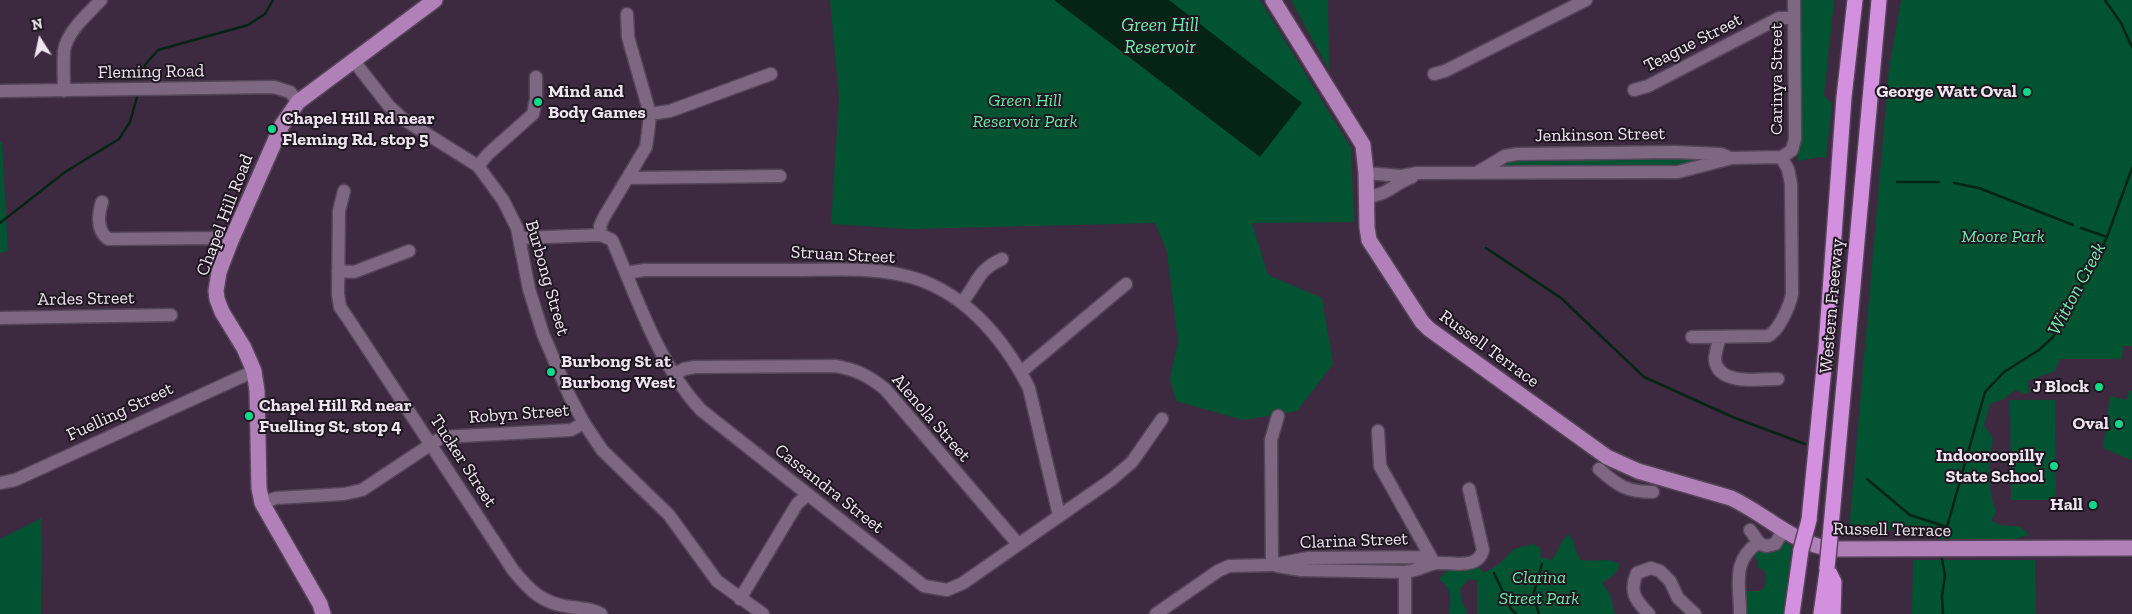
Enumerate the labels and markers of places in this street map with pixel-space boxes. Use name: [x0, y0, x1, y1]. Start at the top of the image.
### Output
place label: Mind and Body Games: [548, 81, 646, 124]
place label: George Watt Oval: [1876, 81, 2017, 103]
marker: George Watt Oval: [2021, 86, 2033, 98]
marker: Mind and Body Games: [532, 96, 544, 108]
place label: Chapel Hill Rd near Fleming Rd, stop 5: [282, 108, 435, 150]
marker: Chapel Hill Rd near Fleming Rd, stop 5: [266, 123, 278, 135]
place label: Burbong St at Burbong West: [561, 351, 675, 394]
marker: Burbong St at Burbong West: [545, 366, 557, 378]
place label: J Block: [2033, 376, 2089, 398]
marker: J Block: [2093, 381, 2105, 393]
place label: Chapel Hill Rd near Fuelling St, stop 4: [259, 395, 412, 438]
marker: Chapel Hill Rd near Fuelling St, stop 4: [243, 410, 255, 422]
place label: Oval: [2073, 413, 2109, 435]
marker: Oval: [2113, 418, 2125, 430]
place label: Indooroopilly State School: [1936, 445, 2044, 488]
marker: Indooroopilly State School: [2048, 460, 2060, 472]
place label: Hall: [2050, 494, 2083, 516]
marker: Hall: [2087, 499, 2099, 511]

